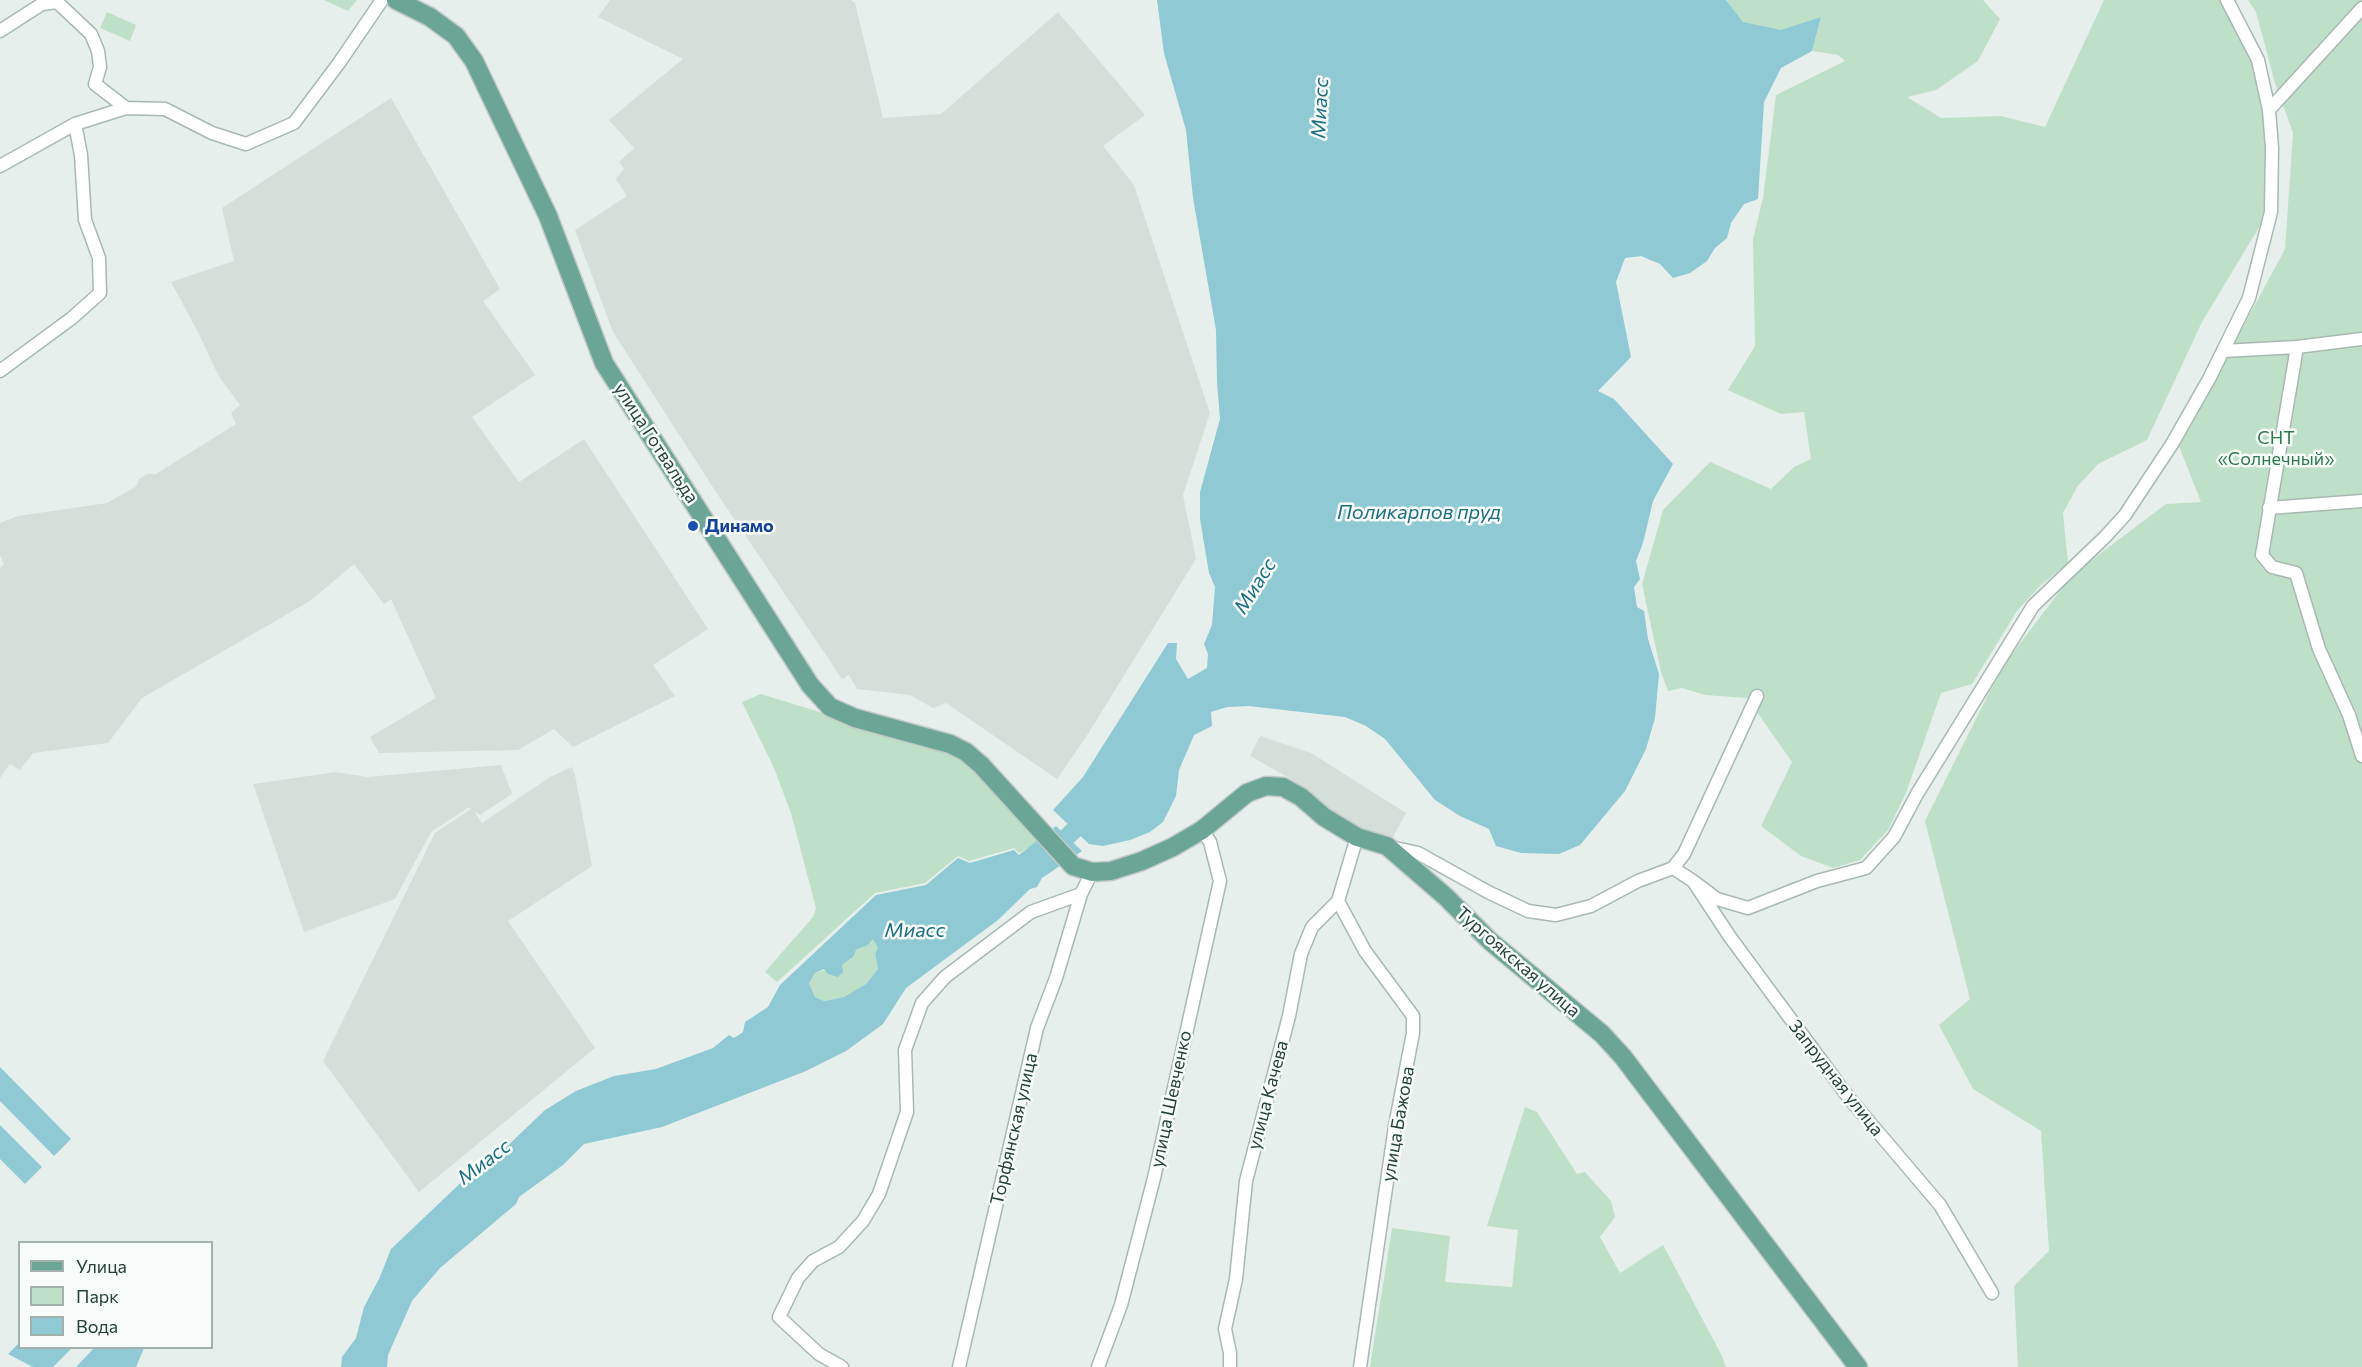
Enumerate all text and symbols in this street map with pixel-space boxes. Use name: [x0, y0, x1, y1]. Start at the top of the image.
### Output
water label: Миасс: [1306, 77, 1334, 139]
street label: улица Готвальда: [609, 379, 703, 507]
park label: СНТ «Солнечный»: [2218, 427, 2334, 470]
water label: Поликарпов пруд: [1337, 500, 1501, 524]
place label: Динамо: [705, 515, 774, 537]
marker: Динамо: [686, 519, 700, 533]
water label: Миасс: [1229, 554, 1281, 618]
street label: Тургоякская улица: [1452, 902, 1584, 1022]
water label: Миасс: [885, 918, 945, 942]
street label: Запрудная улица: [1784, 1016, 1888, 1140]
street label: улица Шевченко: [1146, 1028, 1196, 1170]
street label: улица Качева: [1243, 1038, 1293, 1152]
street label: Торфянская улица: [986, 1051, 1042, 1207]
street label: улица Бажова: [1377, 1065, 1419, 1183]
water label: Миасс: [453, 1134, 515, 1190]
legend: [18, 1241, 213, 1349]
text: Улица: [76, 1255, 127, 1277]
text: Парк: [76, 1285, 119, 1307]
text: Вода: [76, 1315, 118, 1337]

